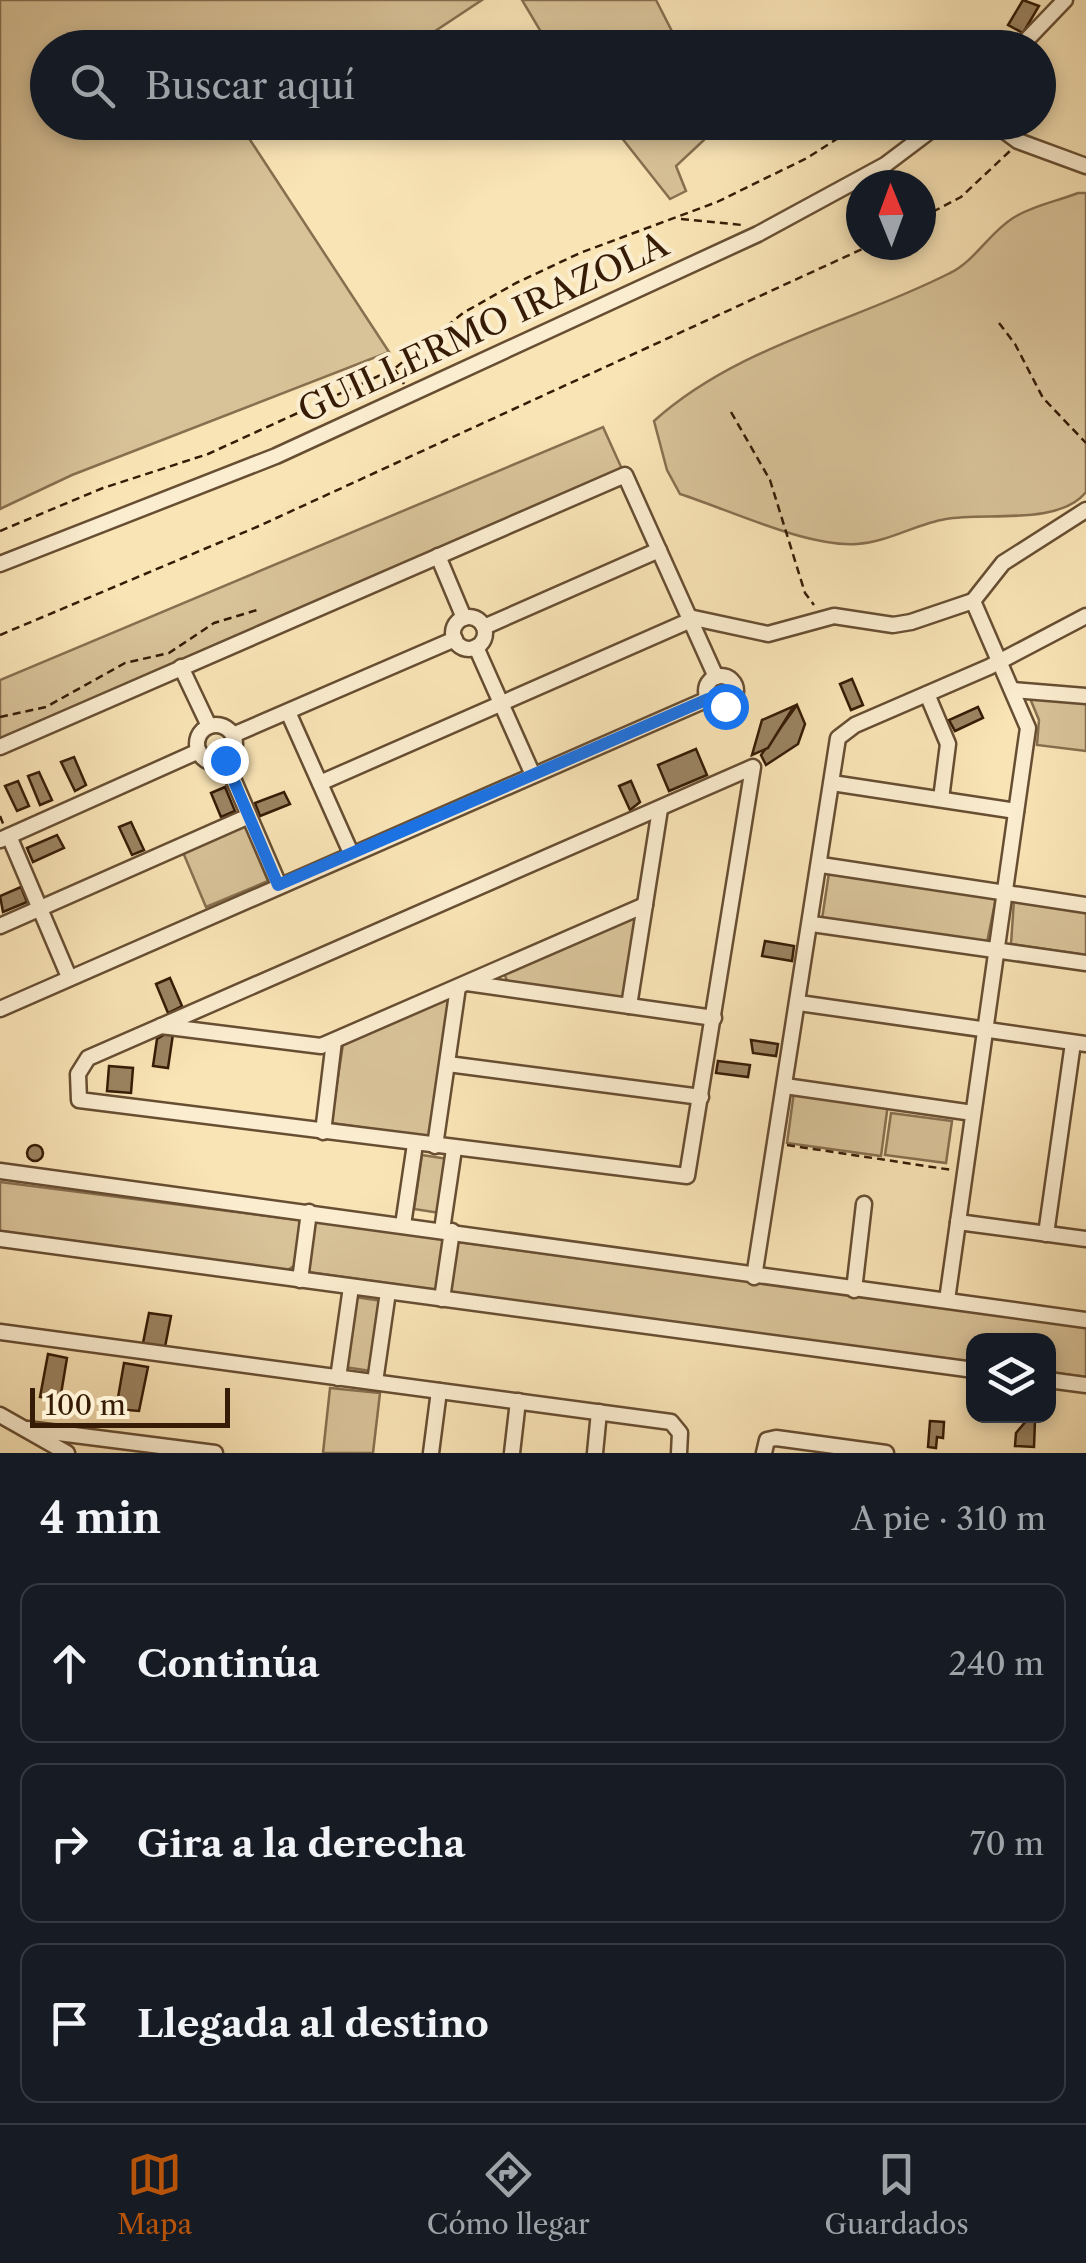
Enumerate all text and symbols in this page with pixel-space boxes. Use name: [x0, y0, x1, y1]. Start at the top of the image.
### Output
search box: [30, 30, 1056, 140]
icon: search: [65, 58, 120, 113]
text: Buscar aquí: [145, 62, 355, 109]
north arrow: [846, 170, 936, 260]
street label: GUILLERMO IRAZOLA: [291, 222, 676, 432]
route start: [703, 684, 749, 730]
route end: [203, 738, 249, 784]
map controls: [966, 1333, 1056, 1423]
button: layers: [966, 1333, 1056, 1423]
scale bar: [30, 1383, 230, 1428]
text: 100 m: [45, 1388, 126, 1422]
text: 4 min: [40, 1492, 161, 1544]
text: A pie · 310 m: [852, 1499, 1046, 1538]
icon: ahead: [42, 1636, 97, 1691]
text: Continúa: [137, 1640, 320, 1687]
text: 240 m: [948, 1644, 1044, 1683]
icon: right: [42, 1816, 97, 1871]
text: Gira a la derecha: [137, 1820, 465, 1867]
text: 70 m: [970, 1824, 1044, 1863]
icon: arrive: [42, 1996, 97, 2051]
text: Llegada al destino: [137, 2000, 489, 2047]
tab: Mapa: [117, 2147, 192, 2241]
tab: Cómo llegar: [427, 2147, 590, 2241]
tab: Guardados: [824, 2147, 969, 2241]

